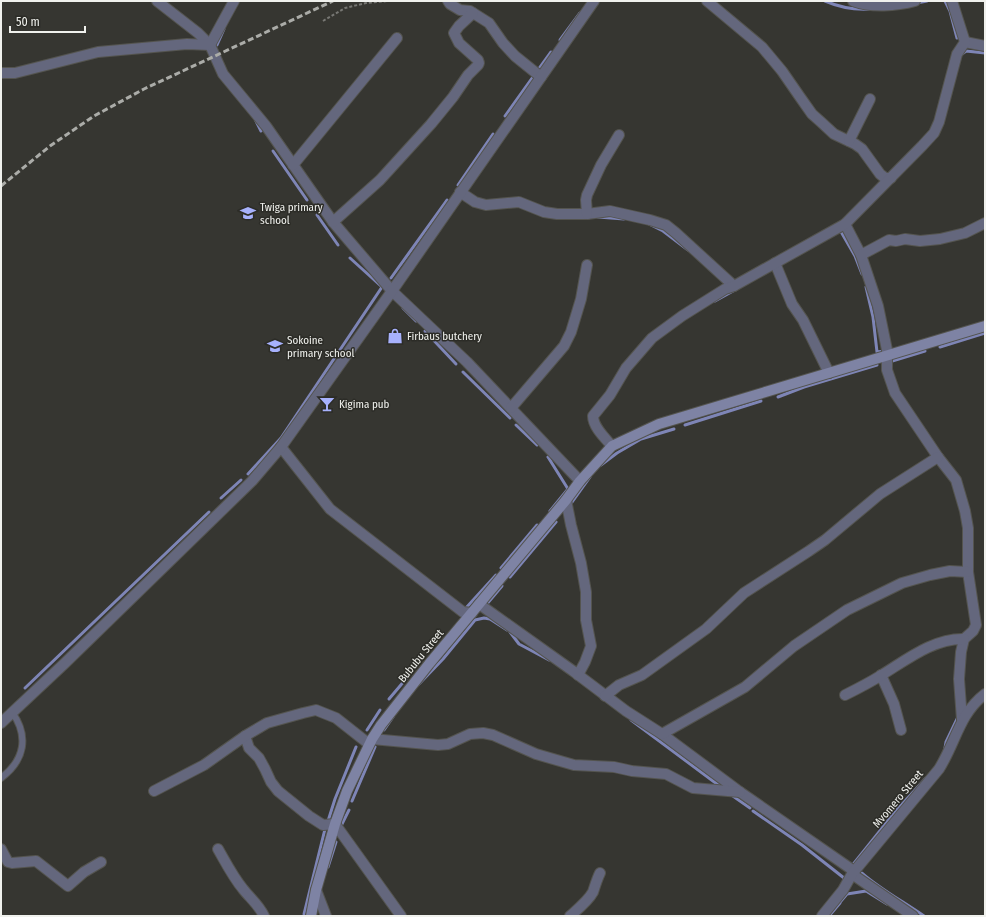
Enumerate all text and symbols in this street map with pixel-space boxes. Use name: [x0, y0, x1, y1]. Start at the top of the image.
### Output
scale bar: [10, 8, 85, 34]
text: 50 m: [16, 15, 40, 29]
place label: Twiga primary school: [260, 201, 323, 227]
school or university icon: Twiga primary school: [239, 204, 257, 222]
shop icon: Firbaus butchery: [386, 327, 404, 345]
place label: Firbaus butchery: [407, 330, 482, 343]
place label: Sokoine primary school: [287, 334, 354, 360]
school or university icon: Sokoine primary school: [266, 337, 284, 355]
bar icon: Kigima pub: [318, 395, 336, 413]
place label: Kigima pub: [339, 398, 390, 411]
street label: Bububu Street: [396, 626, 447, 685]
street label: Mvomero Street: [870, 767, 926, 830]

